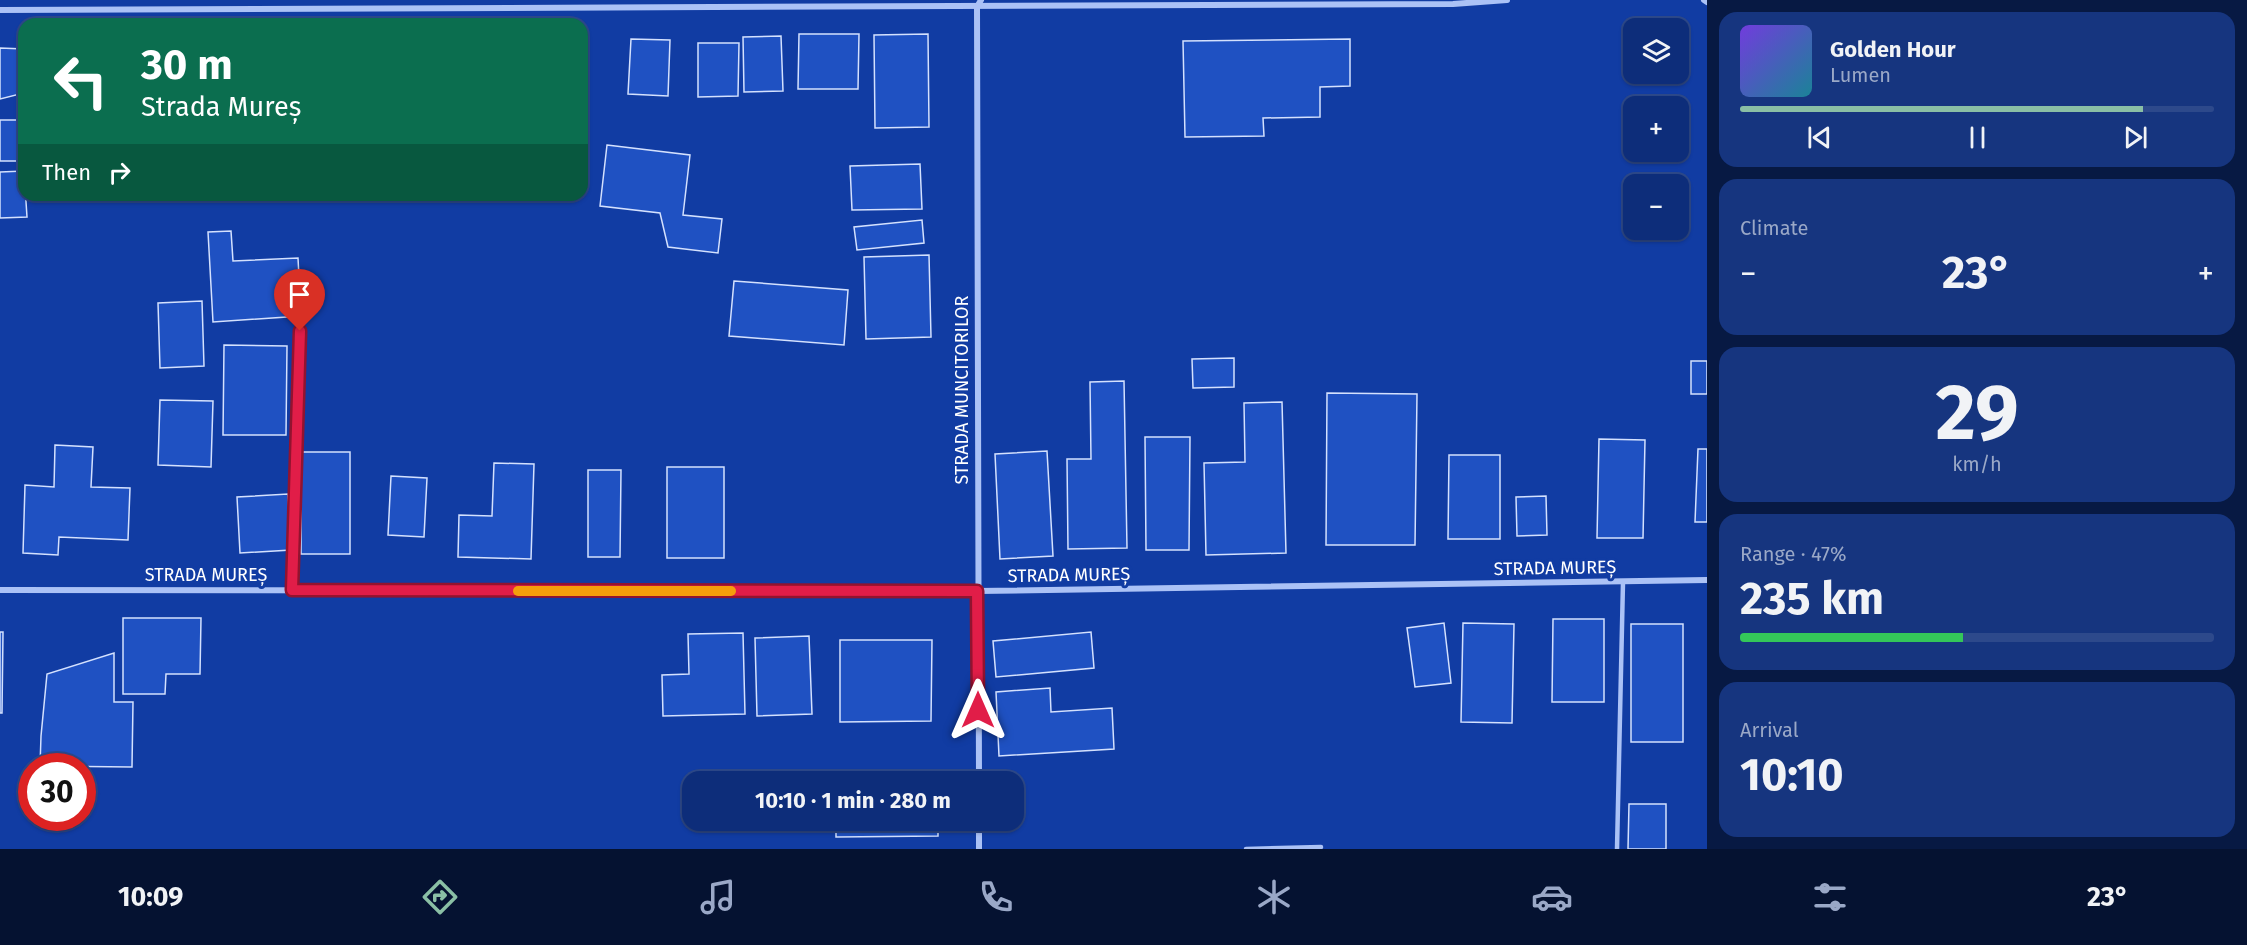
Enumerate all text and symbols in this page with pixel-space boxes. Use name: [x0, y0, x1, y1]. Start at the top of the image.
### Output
map controls: [1623, 18, 1689, 240]
button: layers: [1623, 18, 1689, 84]
text: Golden Hour: [1830, 36, 1956, 63]
text: 30 m: [141, 40, 233, 90]
icon: left: [42, 42, 120, 120]
text: Lumen: [1830, 63, 1891, 87]
text: Strada Mureș: [141, 91, 301, 123]
button: +: [1623, 96, 1689, 162]
icon: previous: [1803, 121, 1836, 154]
icon: pause: [1961, 121, 1994, 154]
icon: next: [2119, 121, 2152, 154]
icon: right: [103, 156, 136, 189]
text: Then: [42, 159, 91, 186]
button: −: [1623, 174, 1689, 240]
text: Climate: [1740, 216, 1808, 240]
text: 23°: [1942, 246, 2012, 300]
text: −: [1740, 254, 1757, 294]
text: +: [2198, 254, 2214, 294]
pin: [274, 269, 325, 331]
icon: arrive: [283, 278, 316, 311]
street label: STRADA MUNCITORILOR: [951, 295, 973, 484]
text: 29: [1935, 366, 2019, 460]
text: km/h: [1952, 452, 2002, 476]
text: Range · 47%: [1740, 542, 1847, 566]
street label: STRADA MUREȘ: [1494, 556, 1617, 581]
street label: STRADA MUREȘ: [1008, 563, 1131, 588]
street label: STRADA MUREȘ: [145, 564, 267, 587]
text: 235 km: [1740, 572, 1884, 626]
position arrow: [946, 678, 1010, 742]
text: Arrival: [1740, 718, 1799, 742]
text: 10:10: [1740, 748, 1844, 802]
speed limit sign: 30: [18, 753, 96, 831]
text: 10:10 · 1 min · 280 m: [755, 787, 951, 814]
icon: directions: [419, 876, 461, 918]
icon: music: [697, 876, 739, 918]
icon: phone: [975, 876, 1017, 918]
icon: climate: [1253, 876, 1295, 918]
icon: car: [1531, 876, 1573, 918]
icon: filters: [1809, 876, 1851, 918]
text: 10:09: [118, 881, 183, 913]
text: 23°: [2087, 881, 2129, 913]

